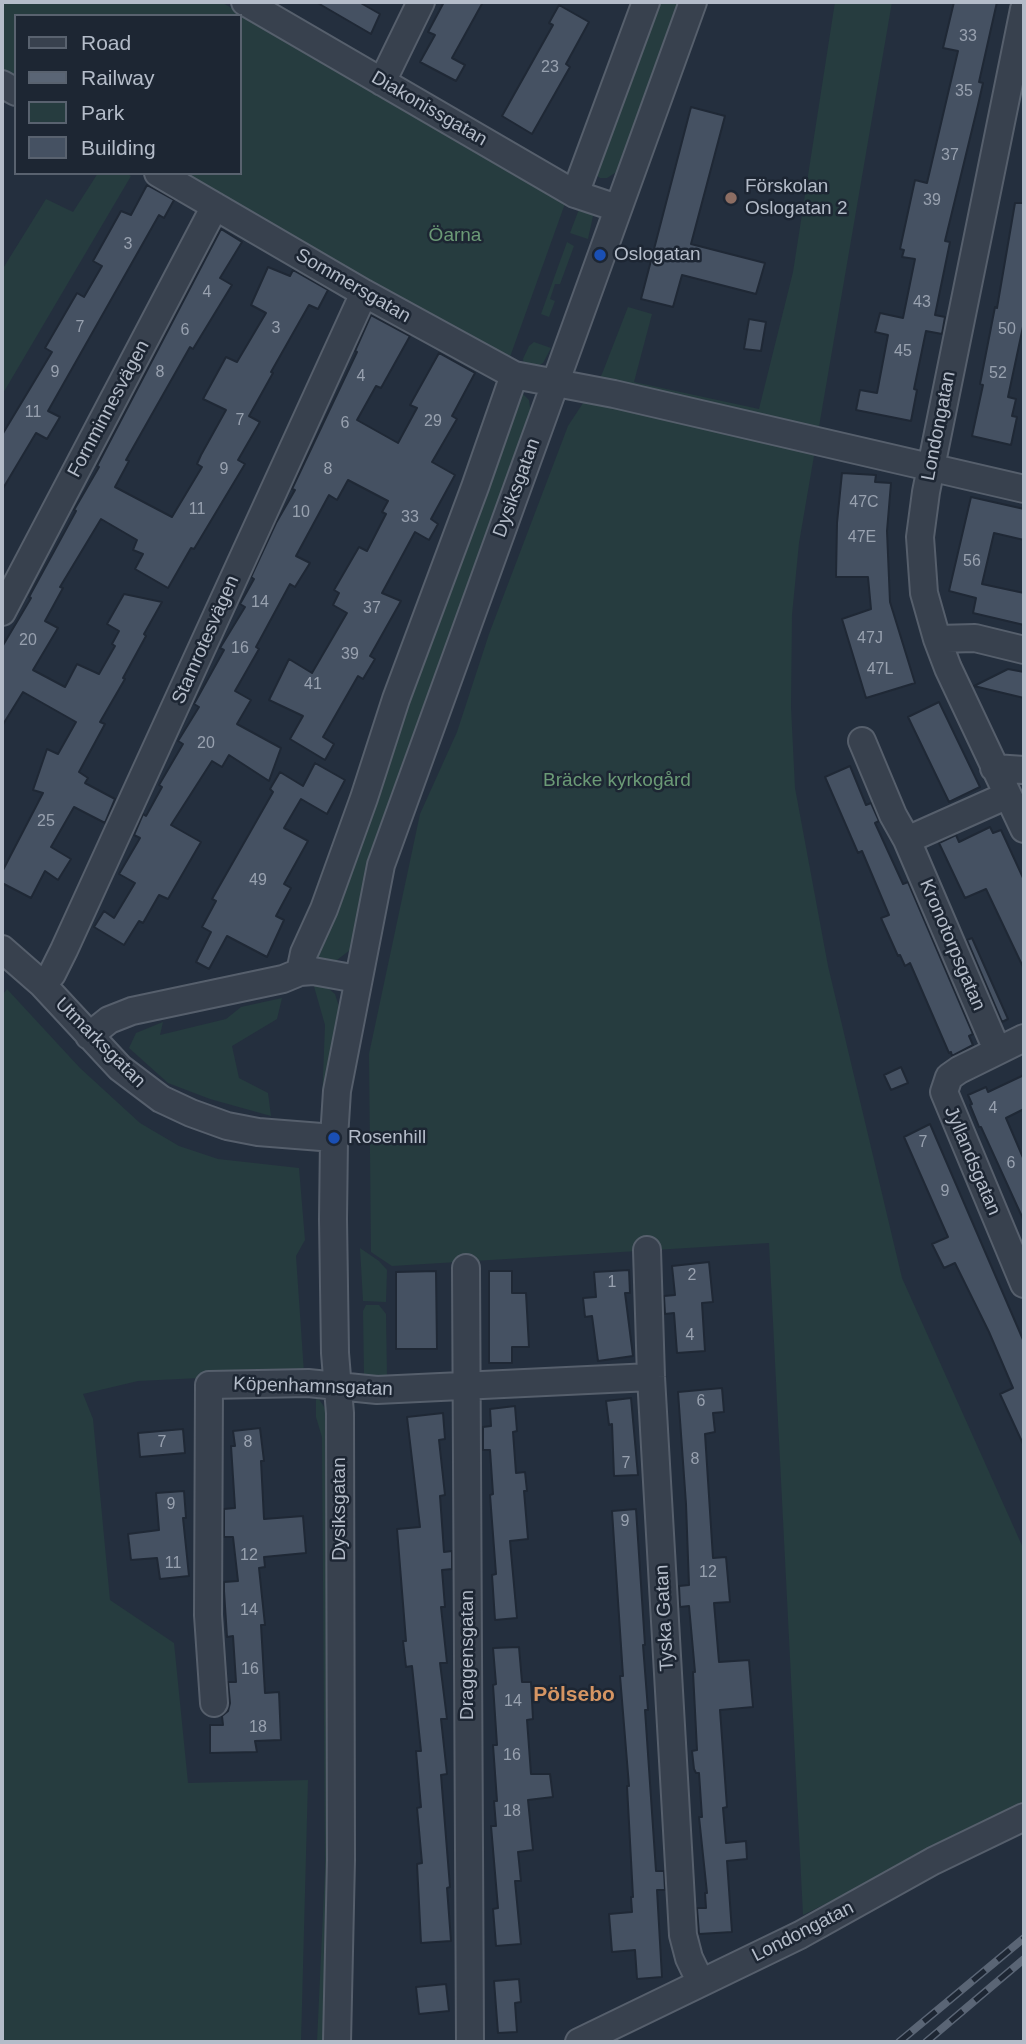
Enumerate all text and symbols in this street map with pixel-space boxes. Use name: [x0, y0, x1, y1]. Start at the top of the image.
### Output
legend: [14, 14, 242, 175]
house number: 33: [959, 27, 977, 47]
text: Road: [81, 31, 131, 54]
house number: 23: [541, 58, 559, 78]
text: Railway: [81, 66, 155, 89]
street label: Diakonissgatan: [367, 67, 491, 151]
house number: 35: [955, 82, 973, 102]
text: Park: [81, 101, 124, 124]
text: Building: [81, 136, 156, 159]
house number: 37: [941, 146, 959, 166]
place label: Förskolan Oslogatan 2: [745, 176, 847, 220]
marker: Förskolan Oslogatan 2: [723, 190, 739, 206]
house number: 39: [923, 191, 941, 211]
park label: Öarna: [429, 225, 481, 247]
house number: 3: [124, 235, 132, 255]
street label: Sommersgatan: [292, 244, 414, 328]
place label: Oslogatan: [614, 244, 701, 266]
marker: Oslogatan: [592, 247, 608, 263]
house number: 4: [203, 283, 211, 303]
house number: 43: [913, 293, 931, 313]
house number: 7: [76, 318, 84, 338]
house number: 3: [272, 319, 280, 339]
house number: 50: [998, 320, 1016, 340]
house number: 6: [181, 321, 189, 341]
street label: Fornminnesvägen: [63, 337, 155, 481]
house number: 45: [894, 342, 912, 362]
house number: 9: [51, 363, 59, 383]
house number: 8: [156, 363, 164, 383]
house number: 52: [989, 364, 1007, 384]
house number: 4: [357, 367, 365, 387]
street label: Londongatan: [917, 369, 961, 483]
house number: 11: [25, 403, 41, 423]
house number: 7: [236, 411, 244, 431]
house number: 29: [424, 412, 442, 432]
house number: 6: [341, 414, 349, 434]
street label: Dysiksgatan: [489, 435, 545, 541]
house number: 9: [220, 460, 228, 480]
house number: 8: [324, 460, 332, 480]
house number: 47C: [849, 493, 879, 513]
house number: 11: [189, 500, 205, 520]
house number: 10: [292, 503, 310, 523]
house number: 33: [401, 508, 419, 528]
house number: 47E: [848, 528, 876, 548]
house number: 56: [963, 552, 981, 572]
street label: Stamrotesvägen: [167, 572, 245, 708]
house number: 14: [251, 593, 269, 613]
house number: 37: [363, 599, 381, 619]
house number: 47J: [857, 629, 883, 649]
house number: 20: [19, 631, 37, 651]
house number: 16: [231, 639, 249, 659]
house number: 39: [341, 645, 359, 665]
house number: 47L: [867, 660, 893, 680]
house number: 41: [304, 675, 322, 695]
house number: 20: [197, 734, 215, 754]
park label: Bräcke kyrkogård: [543, 770, 691, 792]
house number: 25: [37, 812, 55, 832]
house number: 49: [249, 871, 267, 891]
street label: Kronotorpsgatan: [914, 876, 990, 1014]
street label: Utmarksgatan: [50, 993, 150, 1093]
house number: 4: [989, 1099, 997, 1119]
street label: Jyllandsgatan: [939, 1103, 1005, 1219]
place label: Rosenhill: [348, 1127, 426, 1149]
marker: Rosenhill: [326, 1130, 342, 1146]
house number: 7: [919, 1133, 927, 1153]
house number: 6: [1007, 1154, 1015, 1174]
house number: 9: [941, 1182, 949, 1202]
house number: 2: [688, 1266, 696, 1286]
house number: 1: [608, 1273, 616, 1293]
house number: 4: [686, 1326, 694, 1346]
street label: Köpenhamnsgatan: [233, 1373, 393, 1401]
house number: 6: [697, 1392, 705, 1412]
house number: 7: [158, 1433, 166, 1453]
house number: 8: [244, 1433, 252, 1453]
house number: 8: [691, 1450, 699, 1470]
house number: 7: [622, 1454, 630, 1474]
street label: Dysiksgatan: [329, 1457, 351, 1561]
house number: 9: [167, 1495, 175, 1515]
house number: 9: [621, 1512, 629, 1532]
house number: 12: [240, 1546, 258, 1566]
house number: 11: [165, 1554, 181, 1574]
house number: 12: [699, 1563, 717, 1583]
street label: Tyska Gatan: [651, 1564, 679, 1672]
street label: Draggensgatan: [457, 1590, 479, 1720]
house number: 14: [240, 1601, 258, 1621]
house number: 16: [241, 1660, 259, 1680]
district label: Pölsebo: [533, 1682, 615, 1708]
house number: 14: [504, 1692, 522, 1712]
house number: 18: [249, 1718, 267, 1738]
house number: 16: [503, 1746, 521, 1766]
house number: 18: [503, 1802, 521, 1822]
street label: Londongatan: [748, 1897, 858, 1967]

